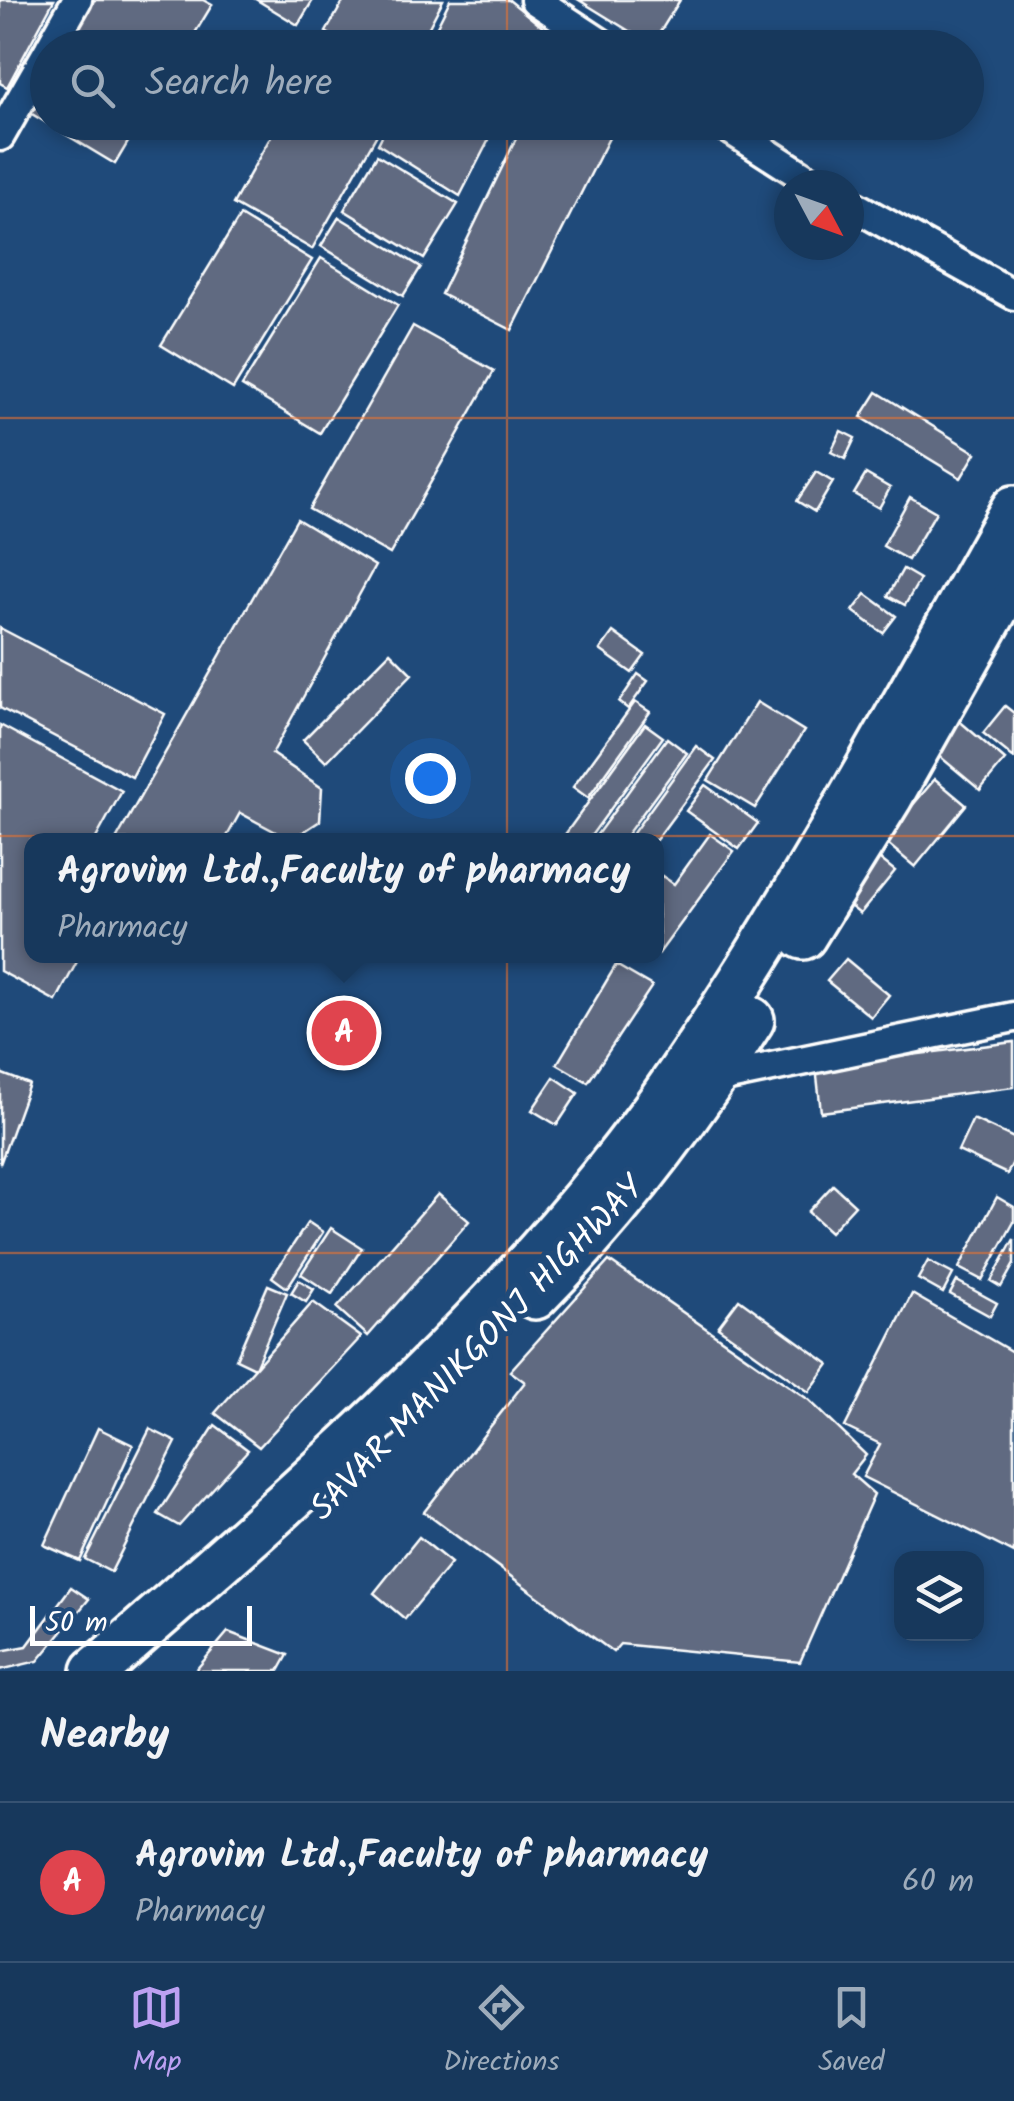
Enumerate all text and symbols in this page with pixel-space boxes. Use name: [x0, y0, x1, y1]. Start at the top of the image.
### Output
search box: [30, 30, 984, 140]
text: Search here: [145, 55, 332, 115]
icon: search: [65, 58, 120, 113]
north arrow: [774, 170, 864, 260]
your location: [405, 753, 456, 804]
popup: [24, 833, 664, 963]
text: Agrovim Ltd.,Faculty of pharmacy: [57, 843, 631, 903]
text: Pharmacy: [57, 903, 187, 954]
pin: A: [312, 996, 376, 1070]
street label: SAVAR MANIKGONJ HIGHWAY: [297, 1162, 660, 1535]
map controls: [894, 1551, 984, 1641]
button: layers: [894, 1551, 984, 1641]
scale bar: [30, 1601, 252, 1646]
text: 50 m: [45, 1601, 108, 1646]
text: Nearby: [40, 1703, 169, 1770]
text: Agrovim Ltd.,Faculty of pharmacy: [135, 1827, 708, 1887]
text: A: [62, 1857, 83, 1908]
text: 60 m: [902, 1857, 974, 1908]
text: Pharmacy: [135, 1887, 265, 1938]
tab: Map: [129, 1980, 184, 2085]
tab: Directions: [443, 1980, 559, 2085]
tab: Saved: [818, 1980, 885, 2085]

